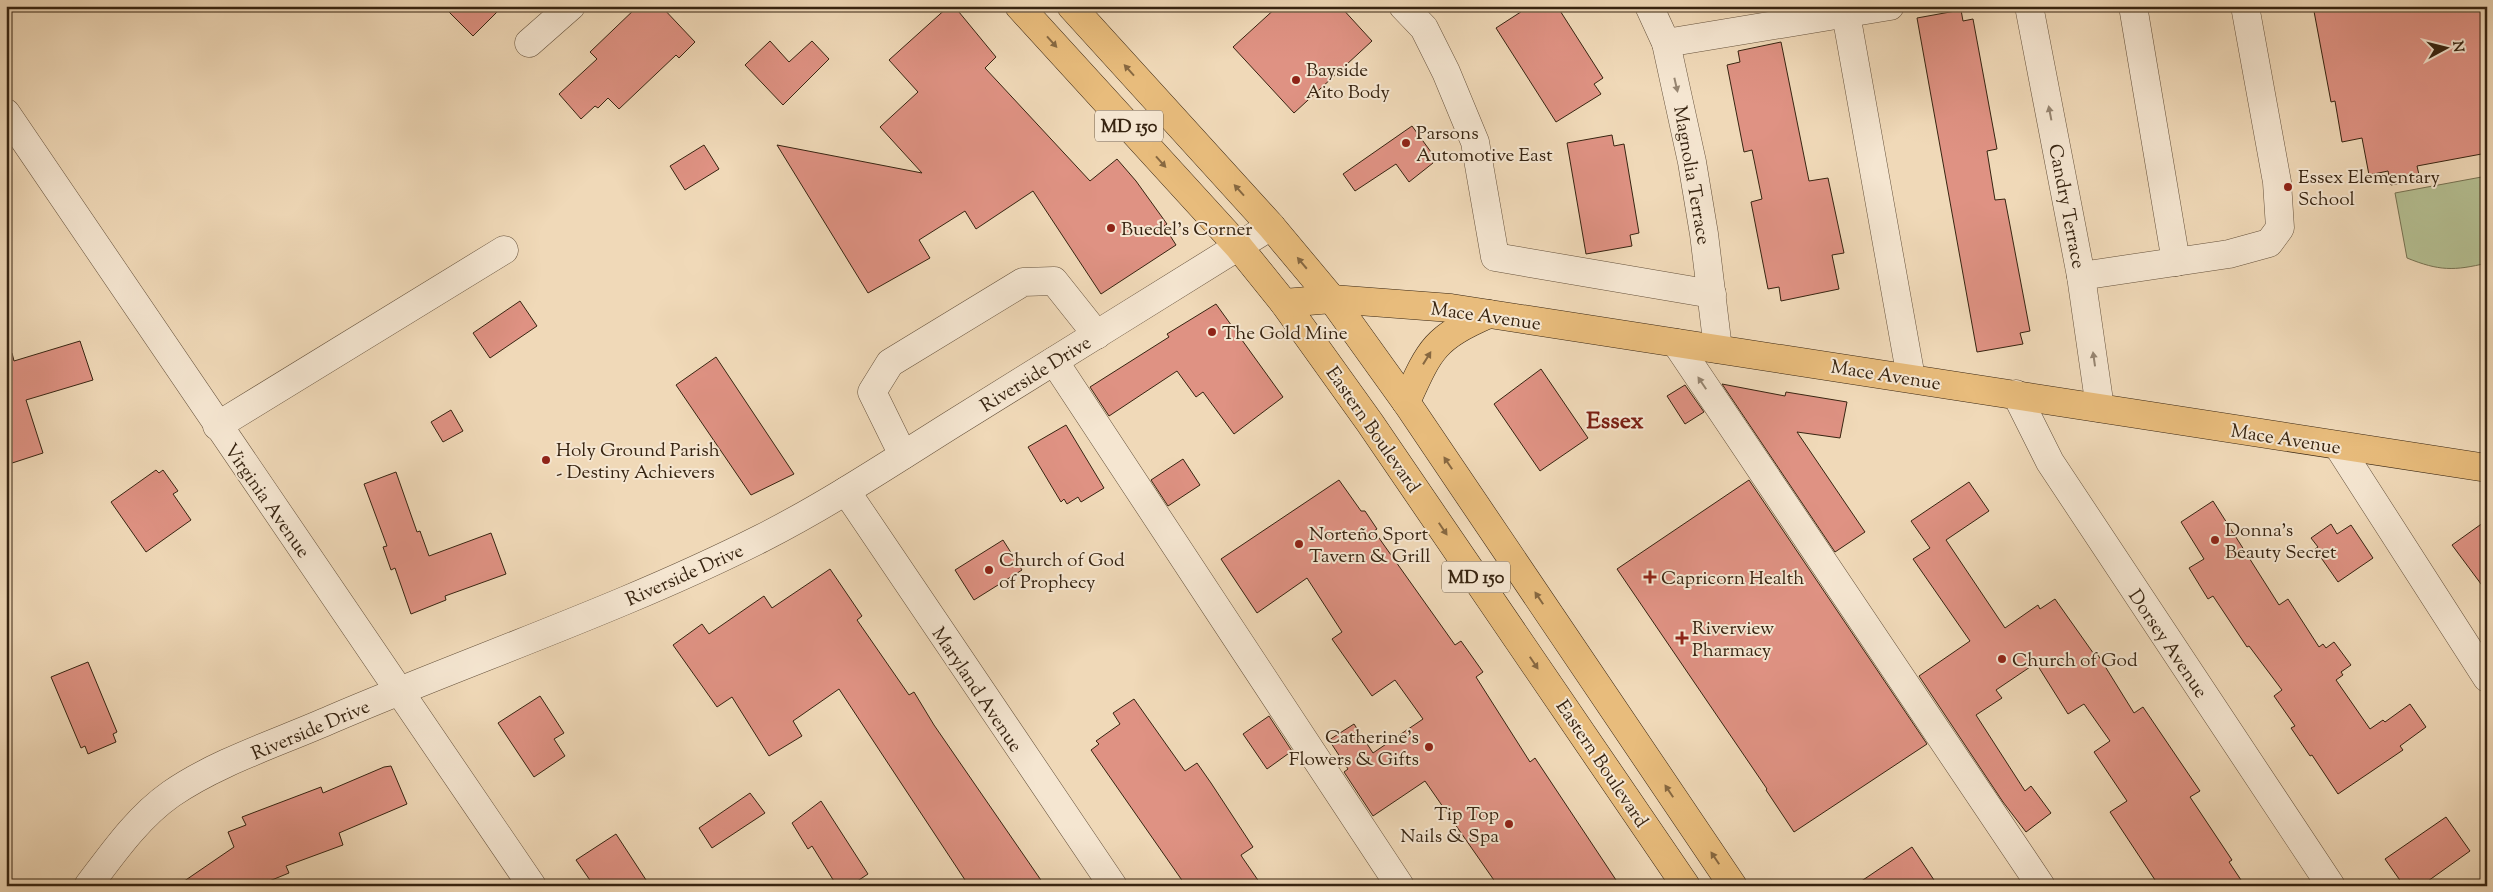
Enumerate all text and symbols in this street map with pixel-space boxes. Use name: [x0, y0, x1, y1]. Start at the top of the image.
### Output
north arrow: [2420, 22, 2470, 72]
one-way arrow: [1046, 36, 1058, 48]
text: N: [2446, 40, 2468, 53]
place label: Bayside Aito Body: [1306, 58, 1391, 107]
one-way arrow: [1123, 65, 1135, 77]
marker: Bayside Aito Body: [1290, 74, 1302, 86]
one-way arrow: [1672, 77, 1680, 92]
street label: Magnolia Terrace: [1665, 104, 1716, 247]
one-way arrow: [2046, 106, 2054, 121]
road number: MD 150: [1095, 110, 1163, 142]
place label: Parsons Automotive East: [1416, 121, 1553, 170]
marker: Parsons Automotive East: [1400, 137, 1412, 149]
street label: Candry Terrace: [2040, 142, 2091, 271]
one-way arrow: [1156, 156, 1167, 169]
place label: Essex Elementary School: [2298, 165, 2441, 214]
marker: Essex Elementary School: [2282, 181, 2294, 193]
one-way arrow: [1233, 184, 1244, 197]
place label: Buedel’s Corner: [1121, 217, 1252, 244]
marker: Buedel’s Corner: [1105, 222, 1117, 234]
one-way arrow: [1296, 257, 1307, 270]
street label: Mace Avenue: [1429, 296, 1543, 339]
place label: The Gold Mine: [1222, 321, 1348, 348]
marker: The Gold Mine: [1206, 326, 1218, 338]
street label: Riverside Drive: [976, 330, 1097, 420]
one-way arrow: [1422, 351, 1431, 364]
one-way arrow: [2089, 351, 2097, 367]
street label: Mace Avenue: [1829, 354, 1943, 399]
street label: Eastern Boulevard: [1318, 362, 1426, 499]
one-way arrow: [1697, 376, 1707, 389]
district label: Essex: [1586, 405, 1644, 439]
street label: Mace Avenue: [2229, 418, 2343, 463]
place label: Holy Ground Parish - Destiny Achievers: [556, 438, 720, 487]
street label: Virginia Avenue: [216, 439, 316, 564]
marker: Holy Ground Parish - Destiny Achievers: [540, 454, 552, 466]
one-way arrow: [1443, 457, 1453, 470]
place label: Donna’s Beauty Secret: [2225, 518, 2337, 567]
place label: Norteño Sport Tavern & Grill: [1309, 522, 1431, 571]
one-way arrow: [1438, 522, 1448, 536]
marker: Donna’s Beauty Secret: [2209, 534, 2221, 546]
street label: Riverside Drive: [622, 538, 748, 614]
marker: Norteño Sport Tavern & Grill: [1293, 538, 1305, 550]
place label: Church of God of Prophecy: [999, 548, 1125, 597]
road number: MD 150: [1442, 562, 1510, 592]
marker: Church of God of Prophecy: [983, 564, 995, 576]
place label: Capricorn Health: [1661, 566, 1804, 593]
marker: Capricorn Health: [1643, 570, 1657, 584]
street label: Dorsey Avenue: [2121, 585, 2213, 704]
one-way arrow: [1534, 591, 1543, 605]
place label: Riverview Pharmacy: [1692, 616, 1774, 665]
street label: Maryland Avenue: [924, 622, 1028, 759]
marker: Riverview Pharmacy: [1676, 632, 1688, 644]
place label: Church of God: [2012, 648, 2138, 675]
marker: Church of God: [1996, 653, 2008, 665]
one-way arrow: [1529, 656, 1539, 670]
street label: Riverside Drive: [248, 694, 374, 768]
street label: Eastern Boulevard: [1548, 695, 1654, 834]
place label: Catherine’s Flowers & Gifts: [1289, 725, 1419, 774]
marker: Catherine’s Flowers & Gifts: [1423, 741, 1435, 753]
one-way arrow: [1664, 784, 1674, 797]
place label: Tip Top Nails & Spa: [1400, 802, 1499, 851]
marker: Tip Top Nails & Spa: [1503, 818, 1515, 830]
one-way arrow: [1710, 852, 1720, 865]

